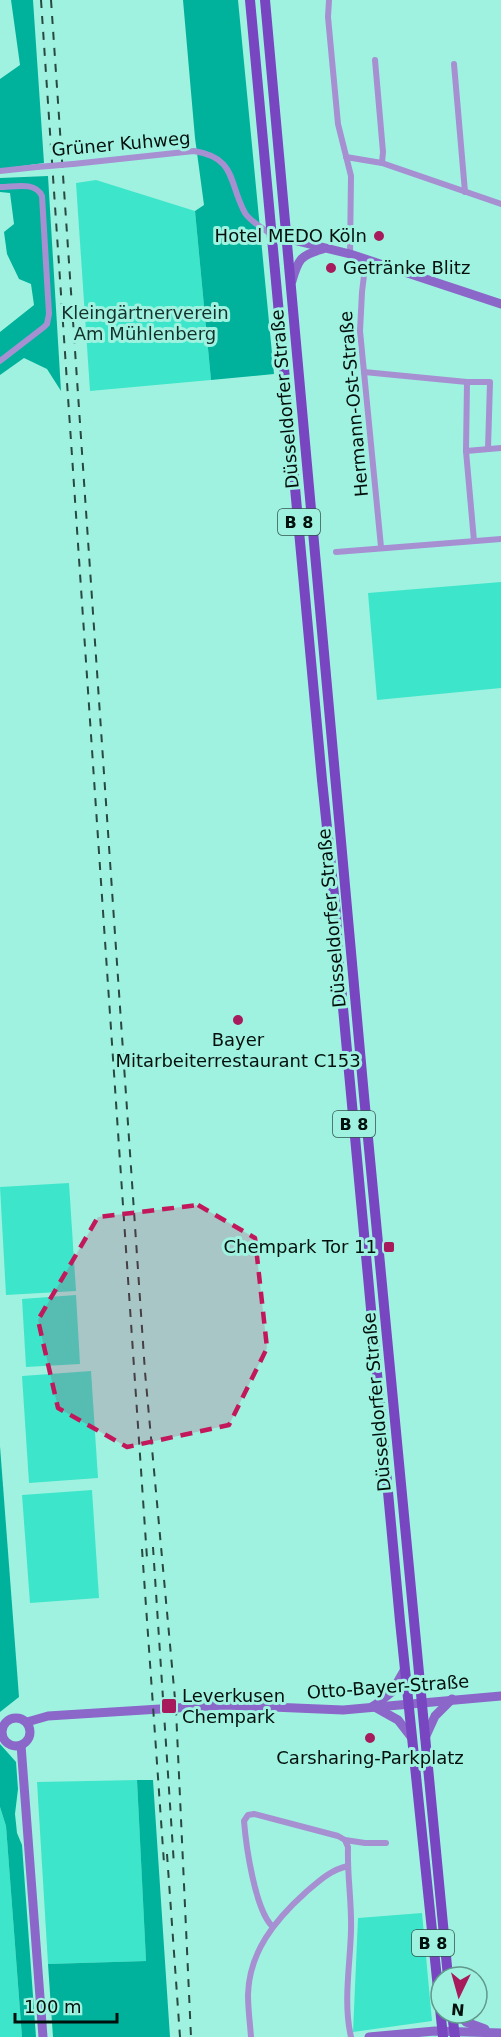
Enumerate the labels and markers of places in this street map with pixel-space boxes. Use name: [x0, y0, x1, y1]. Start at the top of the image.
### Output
place label: Hotel MEDO Köln: [215, 225, 367, 246]
marker: Hotel MEDO Köln: [372, 229, 386, 243]
place label: Getränke Blitz: [343, 257, 470, 278]
marker: Getränke Blitz: [324, 261, 338, 275]
marker: Bayer Mitarbeiterrestaurant C153: [231, 1013, 245, 1027]
place label: Bayer Mitarbeiterrestaurant C153: [115, 1029, 361, 1071]
place label: Chempark Tor 11: [223, 1236, 377, 1257]
marker: Chempark Tor 11: [382, 1240, 396, 1254]
place label: Leverkusen Chempark: [182, 1685, 285, 1727]
marker: Leverkusen Chempark: [160, 1697, 178, 1715]
marker: Carsharing-Parkplatz: [363, 1731, 377, 1745]
place label: Carsharing-Parkplatz: [276, 1747, 464, 1768]

